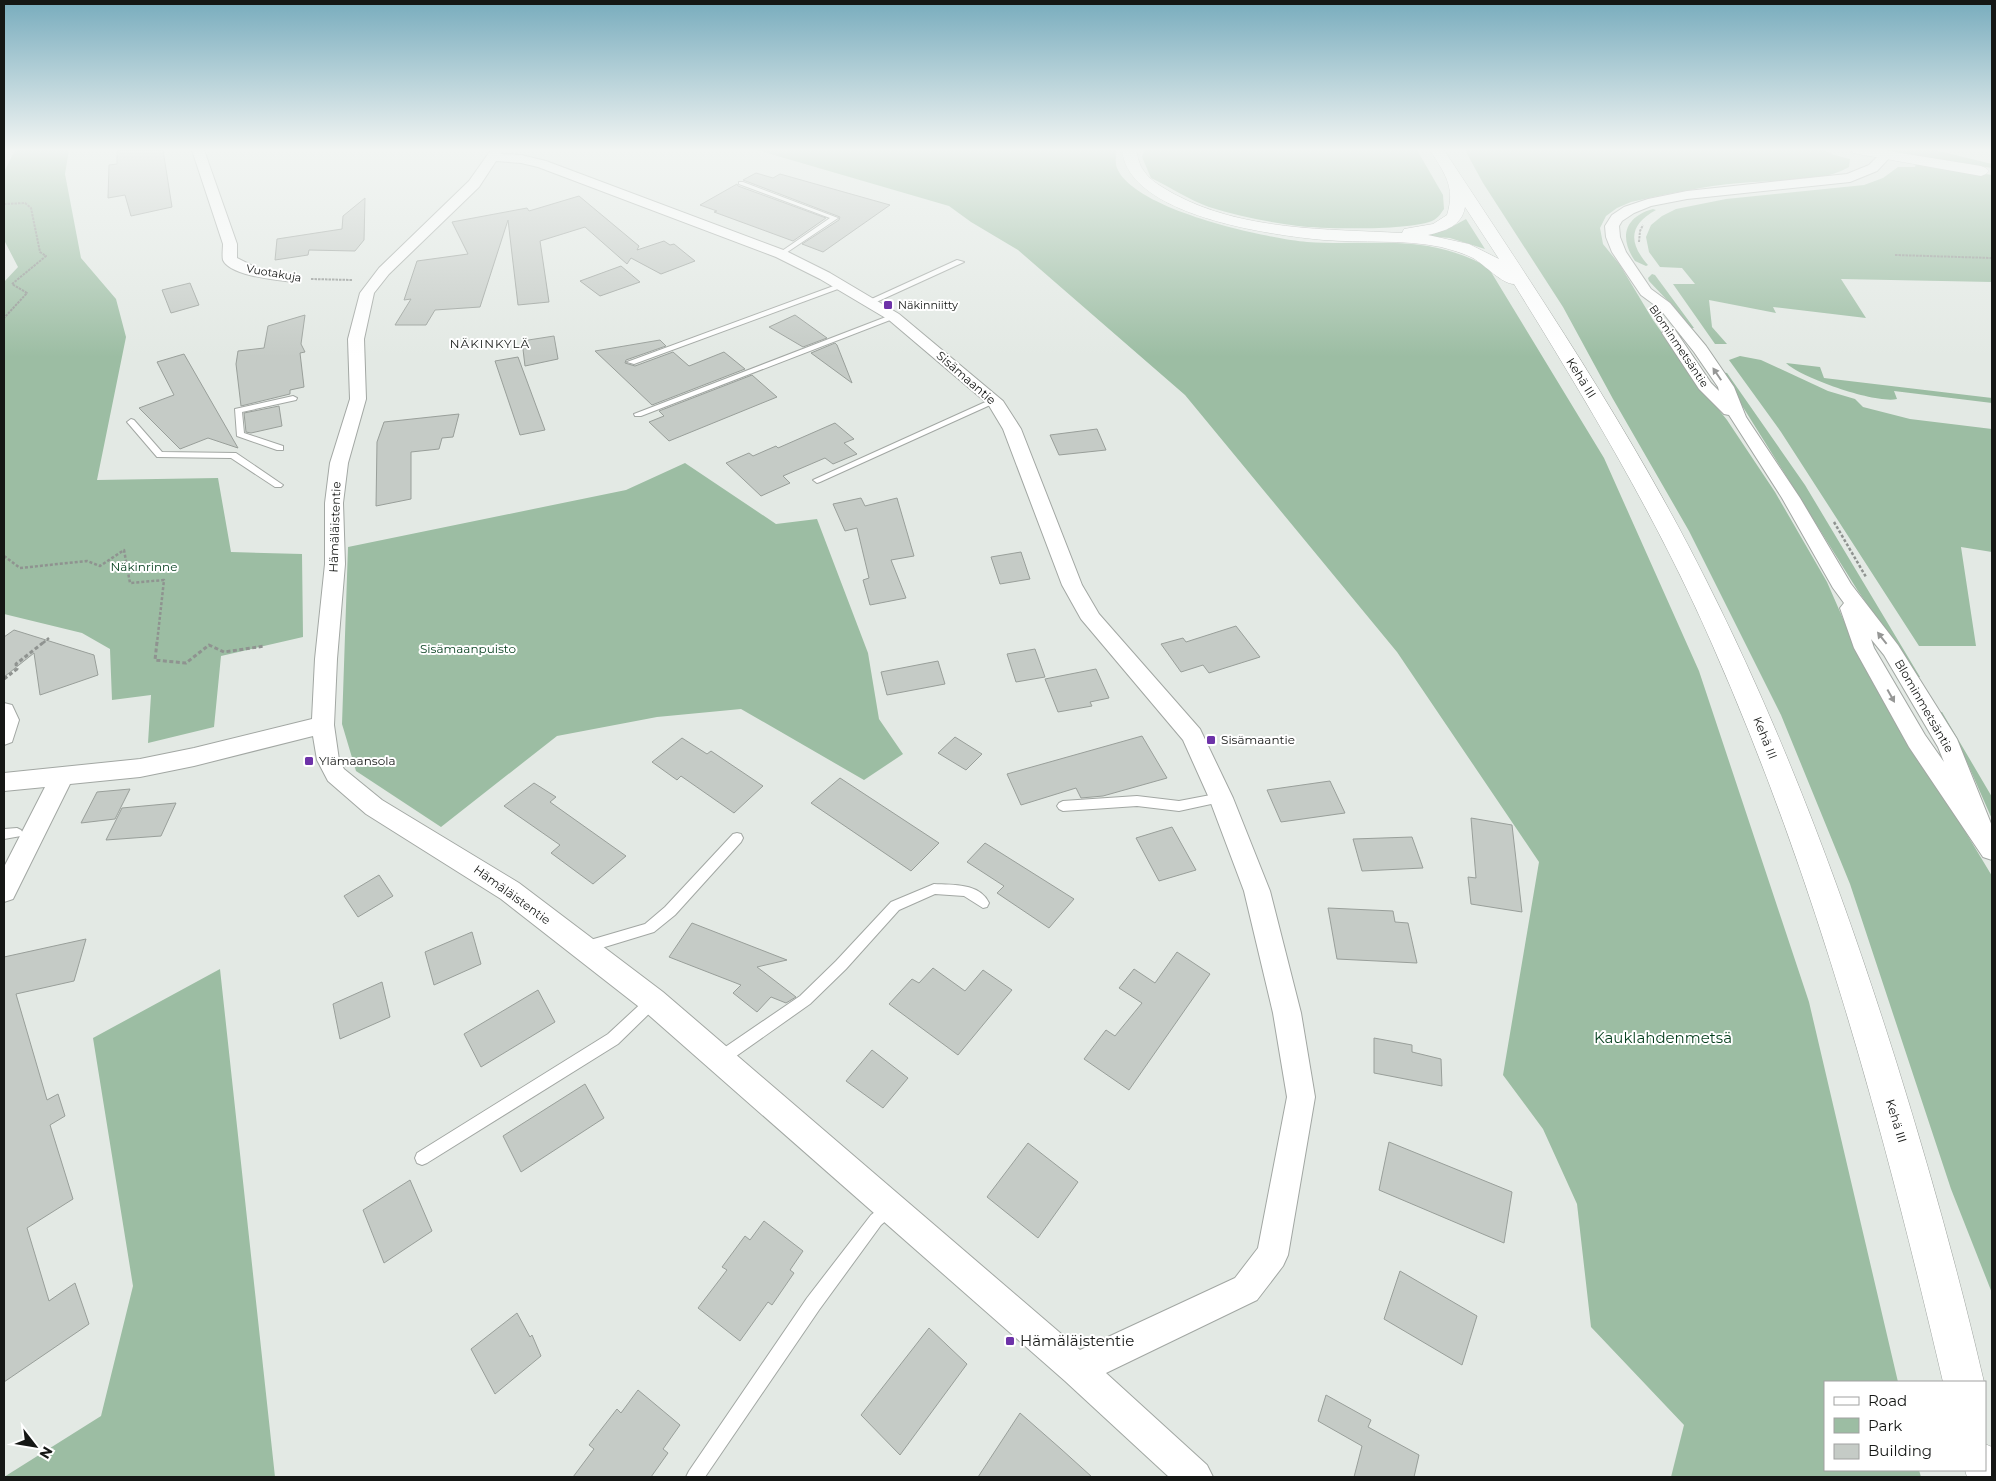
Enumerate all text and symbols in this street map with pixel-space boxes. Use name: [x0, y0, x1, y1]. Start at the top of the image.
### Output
street label: Vuotakuja: [245, 261, 303, 285]
place label: Näkinniitty: [898, 298, 958, 312]
marker: Näkinniitty: [882, 299, 894, 311]
street label: Blominmetsäntie: [1646, 302, 1712, 390]
district label: NÄKINKYLÄ: [450, 336, 530, 351]
street label: Sisämaantie: [934, 348, 999, 408]
street label: Kehä III: [1563, 355, 1600, 401]
one-way arrow: [1712, 367, 1722, 381]
street label: Hämäläistentie: [325, 481, 344, 573]
park label: Näkinrinne: [111, 559, 177, 574]
one-way arrow: [1877, 631, 1887, 645]
park label: Sisämaanpuisto: [420, 641, 516, 656]
street label: Blominmetsäntie: [1892, 656, 1957, 755]
one-way arrow: [1887, 689, 1896, 702]
street label: Kehä III: [1750, 714, 1781, 761]
place label: Sisämaantie: [1221, 732, 1295, 747]
marker: Sisämaantie: [1205, 734, 1217, 746]
place label: Ylämaansola: [319, 753, 396, 768]
marker: Ylämaansola: [303, 755, 315, 767]
street label: Hämäläistentie: [471, 862, 554, 928]
park label: Kauklahdenmetsä: [1594, 1028, 1732, 1047]
street label: Kehä III: [1883, 1097, 1910, 1144]
place label: Hämäläistentie: [1020, 1331, 1134, 1350]
marker: Hämäläistentie: [1004, 1335, 1016, 1347]
legend: [1824, 1381, 1986, 1471]
text: Road: [1868, 1391, 1907, 1410]
text: Park: [1868, 1416, 1902, 1435]
north arrow: [10, 1421, 60, 1471]
text: Building: [1868, 1441, 1932, 1460]
text: N: [36, 1443, 57, 1462]

